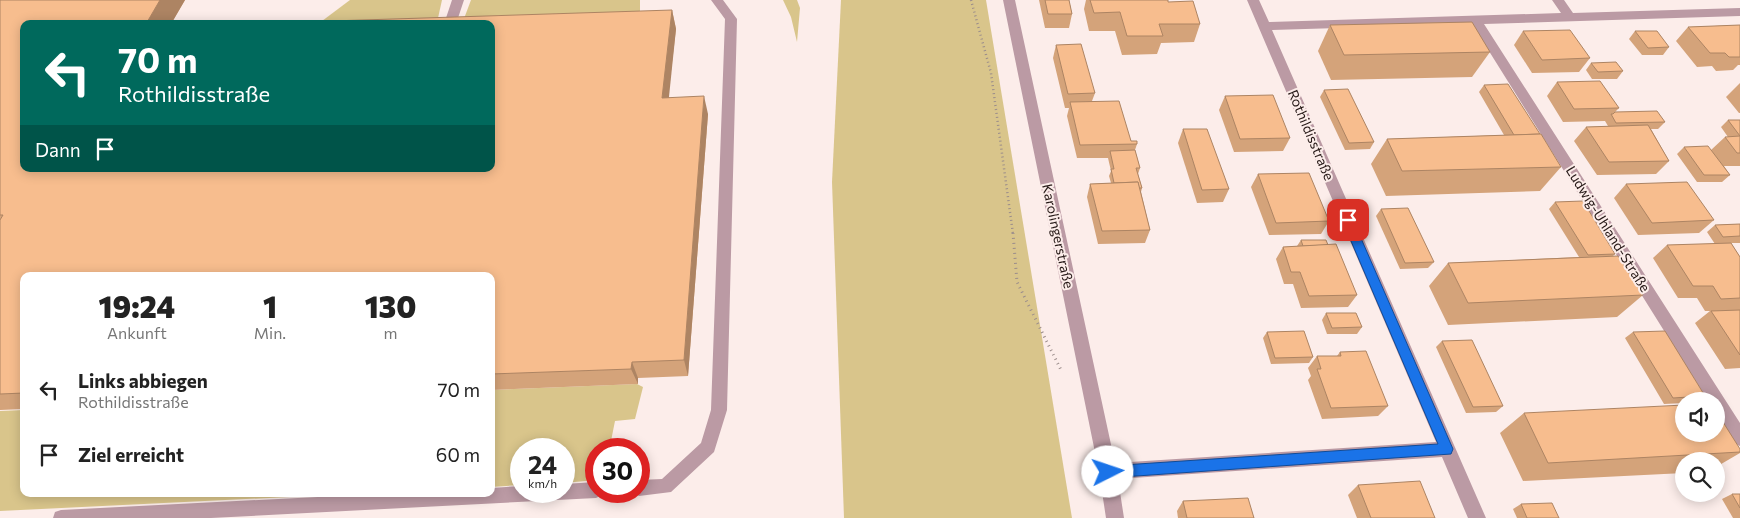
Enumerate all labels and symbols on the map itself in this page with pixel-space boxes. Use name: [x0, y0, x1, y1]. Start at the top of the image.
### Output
street label: Rothildisstraße: [1285, 87, 1338, 183]
street label: Ludwig-Uhland-Straße: [1563, 163, 1654, 295]
street label: Karolingerstraße: [1039, 182, 1078, 290]
pin: [1327, 199, 1369, 241]
speed limit sign: 30: [585, 438, 650, 503]
position arrow: [1081, 445, 1133, 497]

